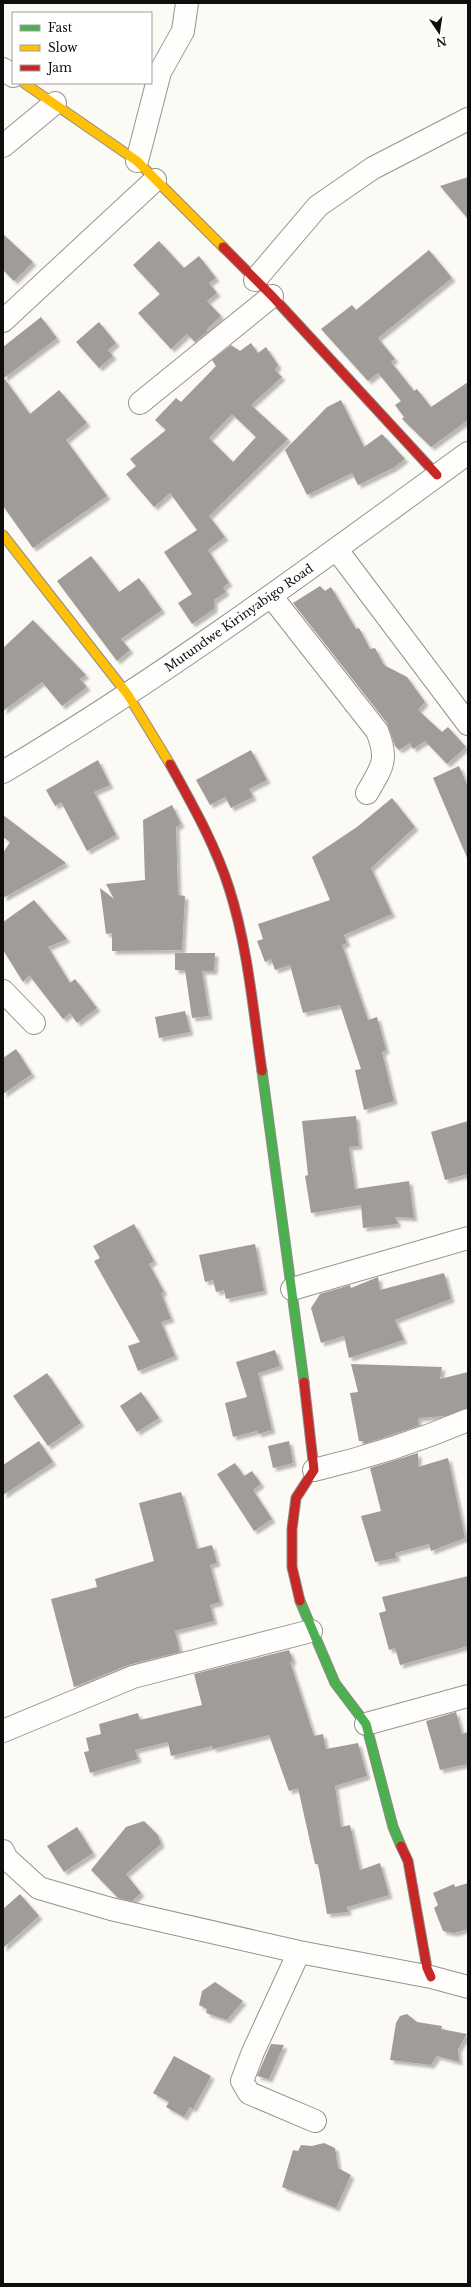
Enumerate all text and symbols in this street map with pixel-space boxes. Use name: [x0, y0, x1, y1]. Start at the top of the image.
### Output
legend: [12, 12, 152, 84]
north arrow: [419, 12, 459, 52]
text: Fast: [48, 20, 73, 35]
text: N: [434, 34, 448, 50]
text: Slow: [48, 40, 78, 55]
text: Jam: [46, 60, 72, 75]
street label: Mutundwe Kirinyabigo Road: [162, 560, 316, 675]

